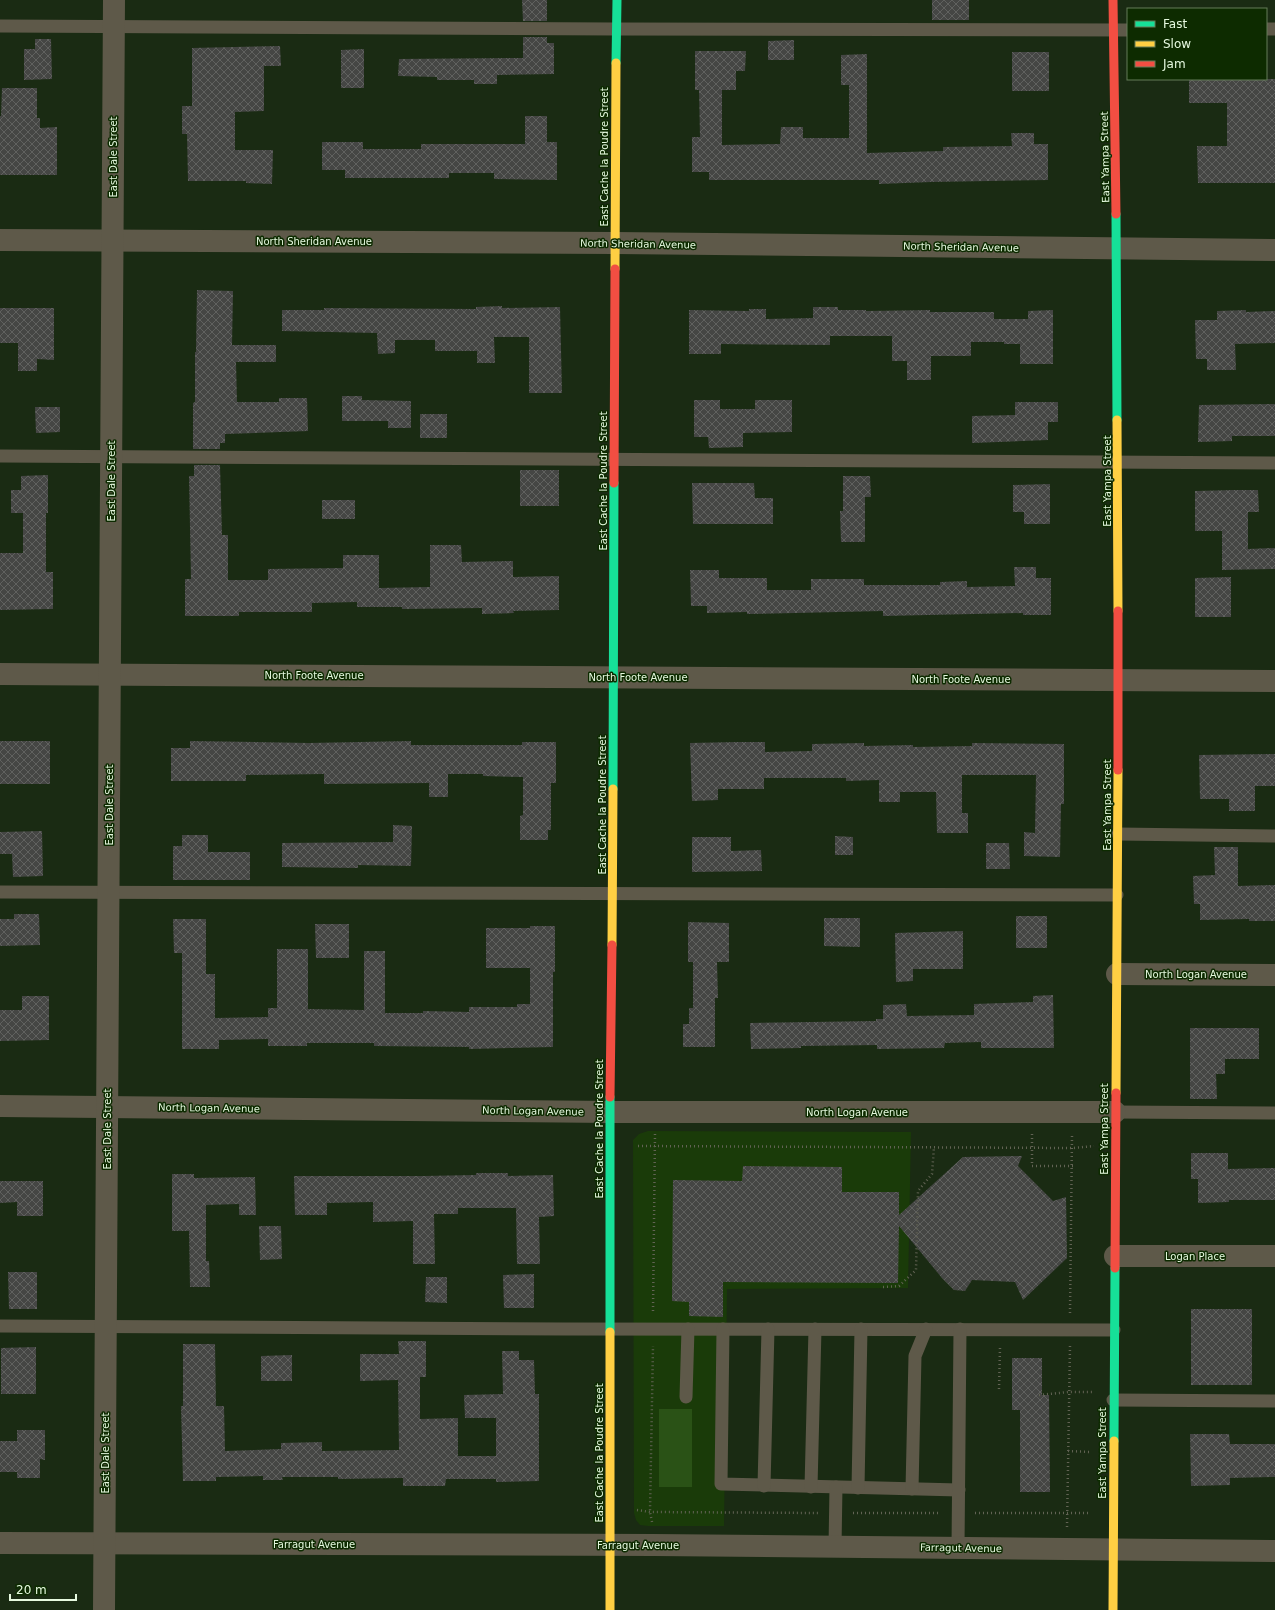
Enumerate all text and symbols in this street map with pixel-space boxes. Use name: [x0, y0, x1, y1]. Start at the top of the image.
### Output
legend: [1127, 8, 1267, 80]
text: Fast: [1163, 17, 1187, 31]
text: Slow: [1163, 37, 1191, 51]
text: Jam: [1162, 57, 1186, 71]
street label: East Cache la Poudre Street: [599, 87, 610, 227]
street label: East Yampa Street: [1099, 111, 1111, 203]
street label: East Dale Street: [108, 116, 119, 198]
street label: North Sheridan Avenue: [256, 236, 372, 247]
street label: North Sheridan Avenue: [580, 237, 696, 251]
street label: North Sheridan Avenue: [903, 240, 1019, 254]
street label: East Cache la Poudre Street: [598, 411, 609, 551]
street label: East Yampa Street: [1102, 435, 1113, 527]
street label: East Dale Street: [106, 440, 117, 522]
street label: North Foote Avenue: [264, 670, 364, 681]
street label: North Foote Avenue: [588, 672, 688, 683]
street label: North Foote Avenue: [911, 674, 1011, 685]
street label: East Cache la Poudre Street: [597, 735, 608, 875]
street label: East Yampa Street: [1102, 759, 1113, 851]
street label: East Dale Street: [104, 764, 115, 846]
street label: North Logan Avenue: [1145, 969, 1247, 980]
street label: East Cache la Poudre Street: [594, 1059, 605, 1199]
street label: East Yampa Street: [1099, 1083, 1110, 1175]
street label: East Dale Street: [102, 1088, 113, 1170]
street label: North Logan Avenue: [158, 1102, 260, 1114]
street label: North Logan Avenue: [482, 1105, 584, 1117]
street label: North Logan Avenue: [806, 1107, 908, 1118]
street label: Logan Place: [1165, 1251, 1225, 1262]
street label: East Cache la Poudre Street: [594, 1383, 605, 1523]
street label: East Yampa Street: [1097, 1407, 1108, 1499]
street label: East Dale Street: [100, 1412, 111, 1494]
street label: Farragut Avenue: [273, 1539, 355, 1550]
street label: Farragut Avenue: [597, 1540, 679, 1551]
street label: Farragut Avenue: [920, 1542, 1002, 1554]
scale bar: [10, 1576, 76, 1602]
text: 20 m: [16, 1583, 47, 1597]

